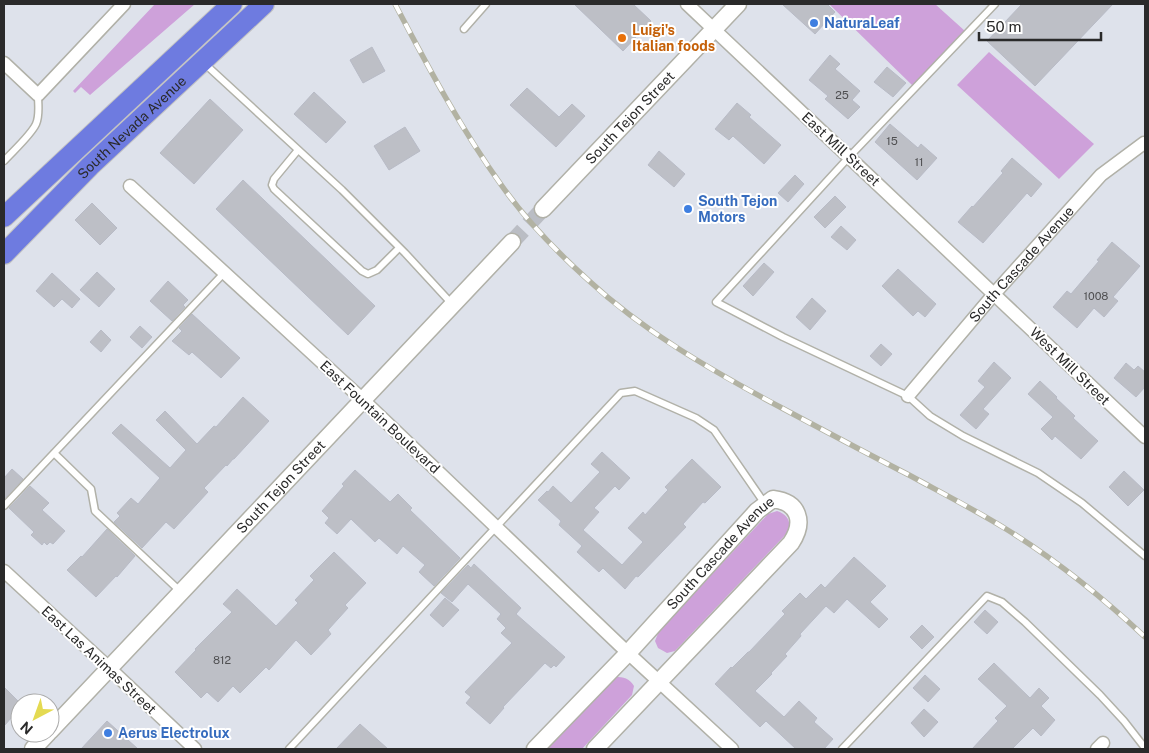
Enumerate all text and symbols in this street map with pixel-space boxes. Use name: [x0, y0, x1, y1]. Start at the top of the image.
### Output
scale bar: [979, 10, 1102, 42]
place label: NaturaLeaf: [824, 15, 900, 31]
marker: NaturaLeaf: [808, 17, 820, 29]
text: 50 m: [986, 18, 1021, 35]
place label: Luigi's Italian foods: [632, 22, 715, 54]
marker: Luigi's Italian foods: [616, 32, 628, 44]
street label: South Tejon Street: [582, 68, 678, 167]
street label: South Nevada Avenue: [74, 73, 189, 182]
house number: 25: [835, 89, 849, 101]
street label: East Mill Street: [799, 109, 883, 189]
house number: 15: [886, 135, 898, 147]
house number: 11: [915, 156, 923, 168]
place label: South Tejon Motors: [698, 193, 777, 225]
marker: South Tejon Motors: [682, 203, 694, 215]
street label: South Cascade Avenue: [966, 203, 1077, 325]
house number: 1008: [1084, 290, 1108, 302]
street label: West Mill Street: [1027, 324, 1113, 408]
street label: East Fountain Boulevard: [317, 357, 443, 477]
street label: South Tejon Street: [233, 437, 328, 536]
street label: South Cascade Avenue: [663, 493, 777, 613]
street label: East Las Animas Street: [38, 603, 160, 717]
house number: 812: [213, 654, 232, 666]
north arrow: [10, 693, 60, 743]
text: N: [17, 718, 36, 737]
place label: Aerus Electrolux: [118, 725, 230, 741]
marker: Aerus Electrolux: [102, 727, 114, 739]

